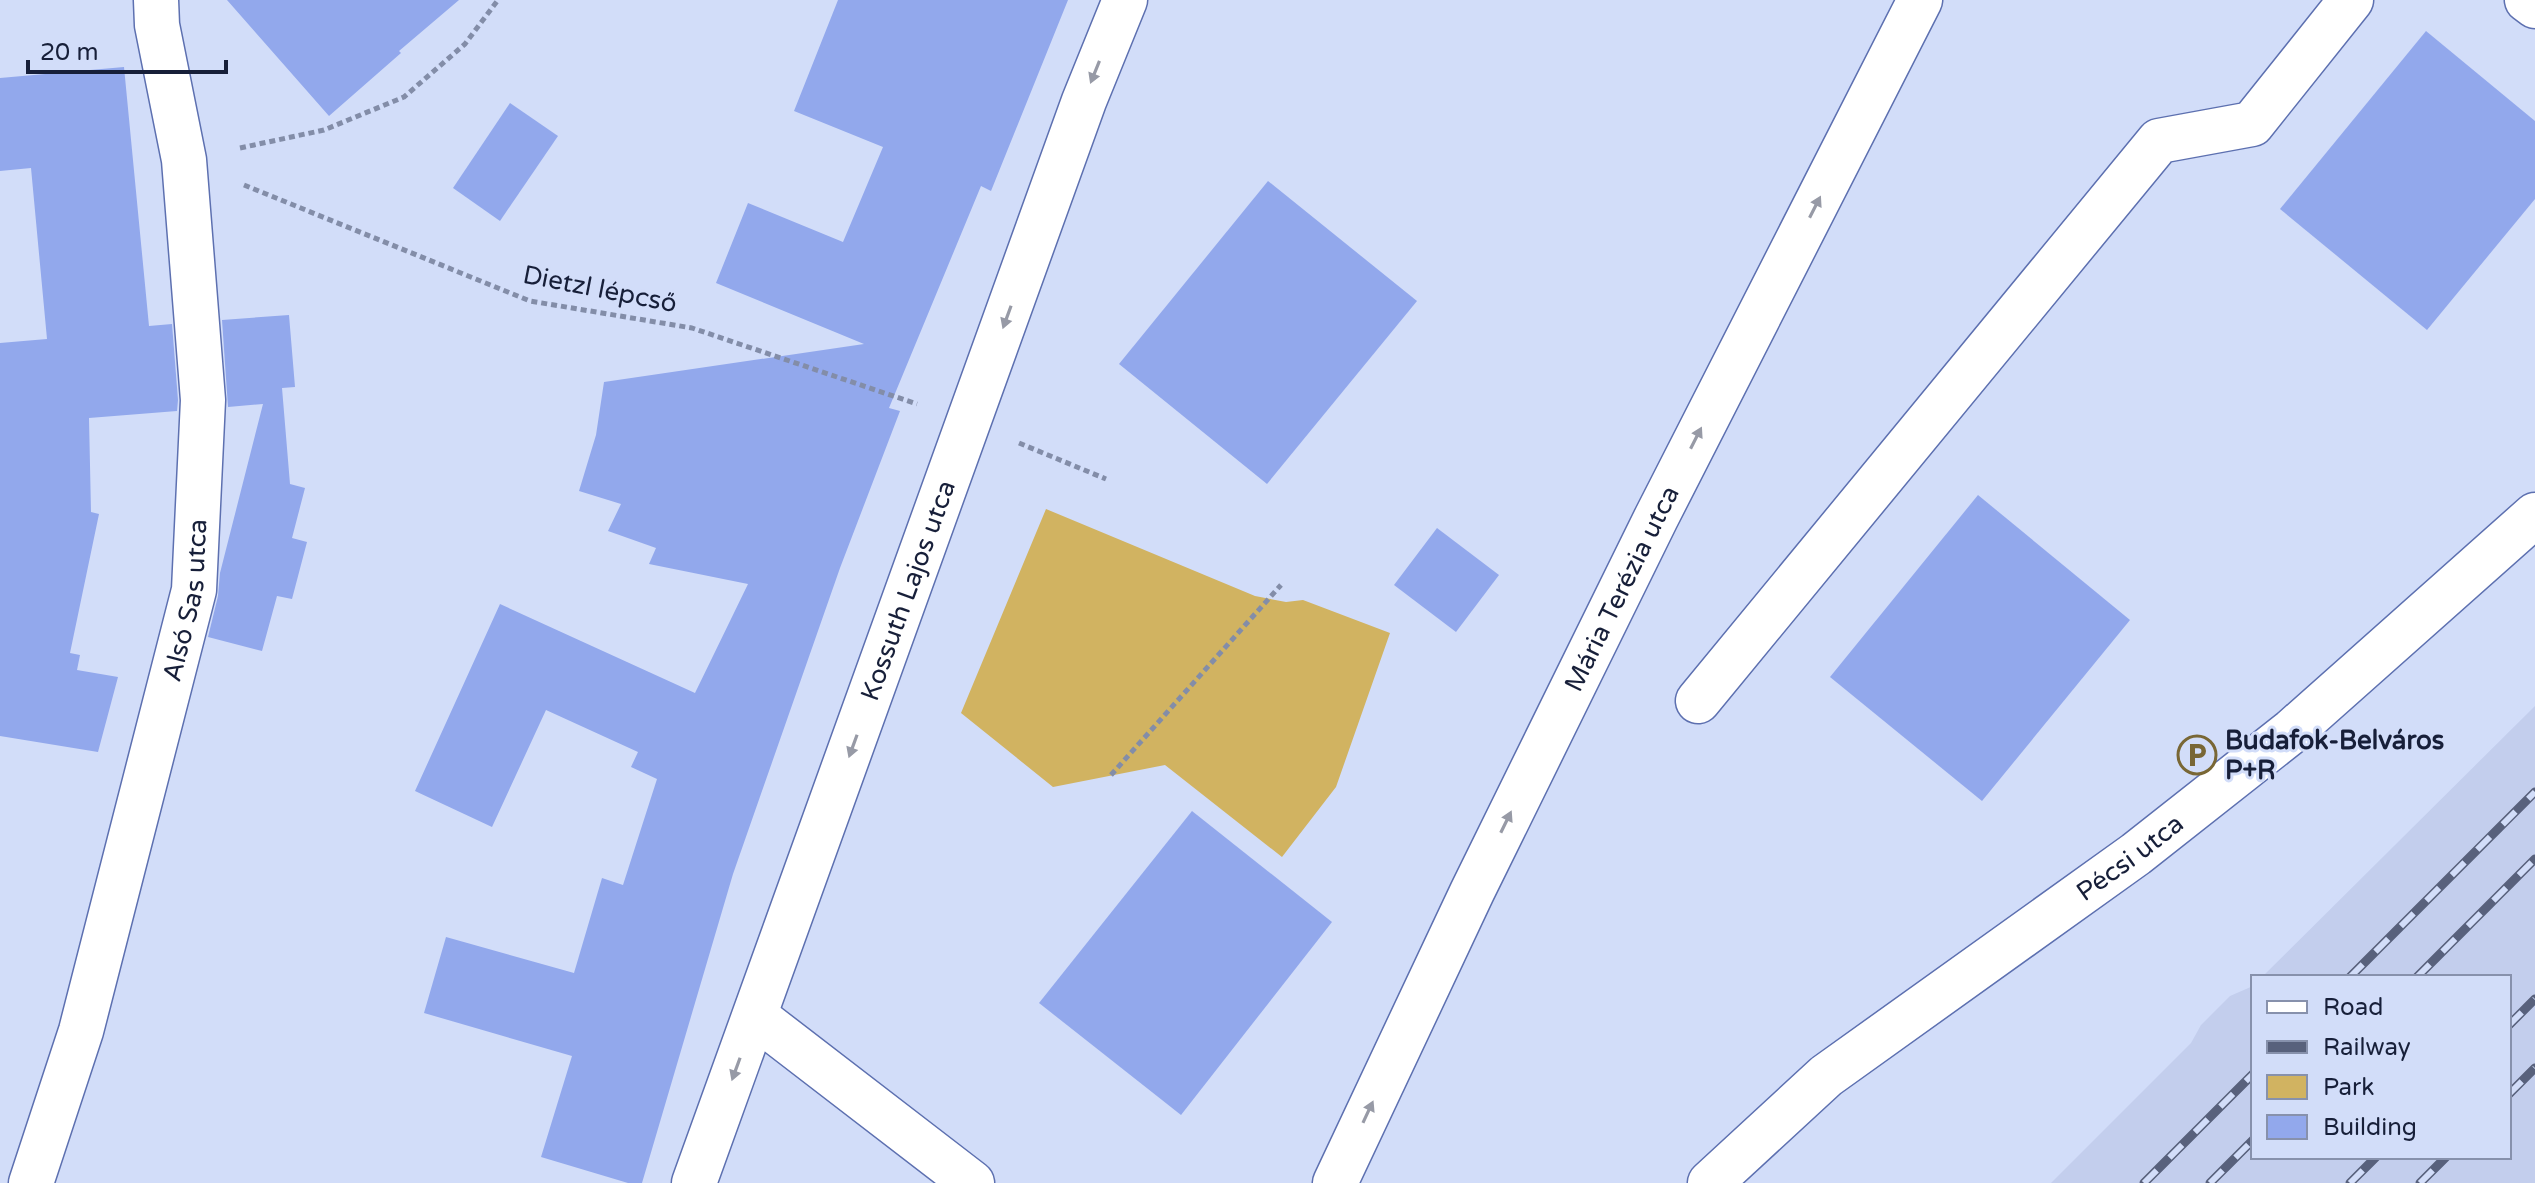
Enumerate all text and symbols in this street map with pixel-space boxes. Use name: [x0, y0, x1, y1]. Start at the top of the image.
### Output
scale bar: [28, 24, 226, 74]
text: 20 m: [40, 38, 98, 67]
one-way arrow: [1089, 60, 1102, 84]
one-way arrow: [1808, 195, 1821, 218]
street label: Dietzl lépcső: [520, 259, 680, 319]
one-way arrow: [1000, 305, 1013, 329]
one-way arrow: [1690, 427, 1703, 450]
street label: Kossuth Lajos utca: [854, 476, 962, 705]
street label: Mária Terézia utca: [1558, 480, 1685, 696]
street label: Alsó Sas utca: [156, 518, 213, 685]
place label: Budafok-Belváros P+R: [2225, 725, 2444, 786]
one-way arrow: [846, 734, 858, 758]
parking icon: Budafok-Belváros P+R: [2176, 734, 2218, 776]
street label: Pécsi utca: [2070, 807, 2189, 907]
one-way arrow: [1500, 810, 1513, 833]
legend: [2251, 975, 2511, 1159]
text: Road: [2323, 993, 2383, 1022]
text: Railway: [2323, 1033, 2411, 1062]
one-way arrow: [729, 1057, 741, 1081]
text: Park: [2323, 1073, 2374, 1102]
one-way arrow: [1361, 1101, 1375, 1124]
text: Building: [2323, 1113, 2417, 1142]

